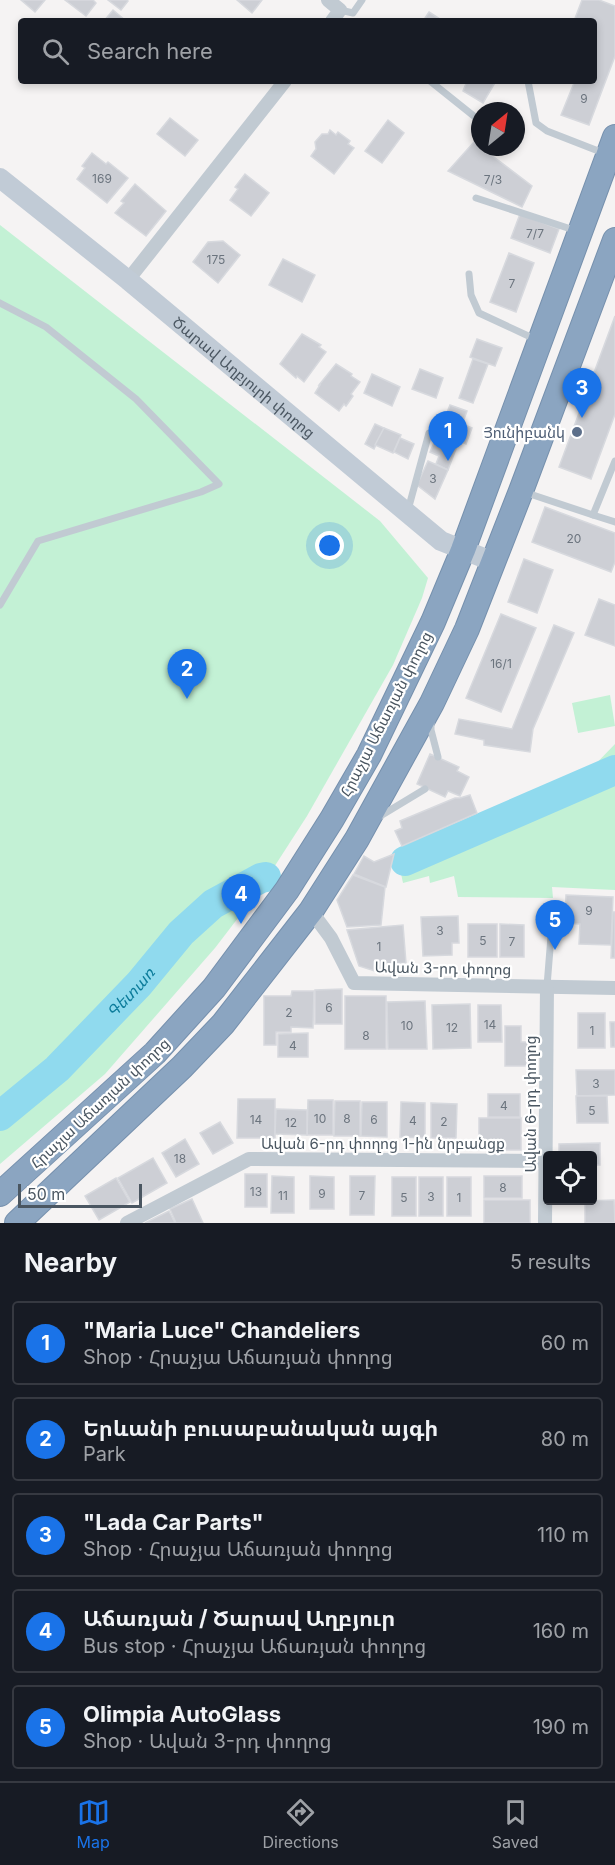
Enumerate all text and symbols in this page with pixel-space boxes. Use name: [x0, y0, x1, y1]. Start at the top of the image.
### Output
search box: [18, 18, 597, 84]
icon: search: [39, 35, 72, 68]
text: Search here: [87, 38, 213, 64]
house number: 9: [580, 91, 588, 106]
north arrow: [471, 102, 525, 156]
house number: 169: [92, 171, 112, 186]
house number: 7/3: [484, 172, 502, 187]
house number: 7/7: [526, 226, 544, 241]
house number: 175: [207, 252, 225, 267]
house number: 7: [509, 276, 516, 291]
street label: Ծարավ Աղբյուրի փողոց: [169, 312, 319, 442]
pin: 3: [562, 368, 602, 418]
pin: 1: [428, 412, 468, 461]
place label: Յունիբանկ: [483, 423, 565, 442]
marker: Յունիբանկ: [570, 425, 584, 439]
house number: 3: [429, 471, 437, 486]
your location: [315, 531, 344, 560]
house number: 20: [567, 531, 581, 546]
street label: Հրաչյա Աճառյան փողոց: [336, 628, 436, 800]
pin: 2: [168, 650, 207, 699]
house number: 16/1: [490, 656, 512, 671]
pin: 4: [222, 874, 260, 924]
pin: 5: [536, 900, 574, 950]
house number: 9: [585, 903, 593, 918]
house number: 3: [436, 923, 444, 938]
house number: 5: [479, 933, 487, 948]
house number: 7: [509, 934, 516, 949]
house number: 1: [377, 939, 381, 954]
street label: Ավան 3-րդ փողոց: [374, 957, 512, 979]
water label: Գետառ: [102, 962, 159, 1022]
house number: 6: [325, 1000, 333, 1015]
house number: 2: [285, 1005, 293, 1020]
house number: 14: [484, 1017, 497, 1032]
house number: 10: [401, 1018, 413, 1033]
house number: 12: [446, 1020, 458, 1035]
house number: 1: [590, 1023, 594, 1038]
house number: 8: [362, 1028, 370, 1043]
street label: Հրաչյա Աճառյան փողոց: [27, 1034, 173, 1172]
street label: Ավան 6-րդ փողոց: [521, 1036, 540, 1172]
house number: 4: [289, 1038, 297, 1053]
house number: 3: [592, 1076, 600, 1091]
house number: 4: [500, 1098, 508, 1113]
house number: 5: [588, 1103, 596, 1118]
house number: 10: [314, 1111, 326, 1126]
house number: 8: [343, 1111, 351, 1126]
house number: 14: [250, 1112, 263, 1127]
house number: 6: [370, 1112, 378, 1127]
house number: 4: [409, 1113, 417, 1128]
house number: 2: [440, 1114, 448, 1129]
house number: 12: [285, 1115, 297, 1130]
street label: Ավան 6-րդ փողոց 1-ին նրբանցք: [261, 1134, 505, 1153]
house number: 18: [174, 1151, 186, 1166]
map controls: [543, 1151, 597, 1205]
button: locate: [543, 1151, 597, 1205]
house number: 8: [499, 1180, 507, 1195]
scale bar: [18, 1181, 142, 1208]
text: 50 m: [27, 1184, 65, 1204]
house number: 13: [250, 1184, 262, 1199]
house number: 9: [318, 1186, 326, 1201]
house number: 11: [278, 1188, 288, 1203]
house number: 7: [359, 1188, 366, 1203]
house number: 3: [427, 1189, 435, 1204]
house number: 5: [400, 1190, 408, 1205]
house number: 1: [457, 1190, 461, 1205]
text: Nearby: [24, 1247, 117, 1278]
text: 5 results: [510, 1250, 591, 1274]
text: "Maria Luce" Chandeliers: [83, 1317, 360, 1343]
text: 1: [41, 1331, 50, 1355]
text: 60 m: [541, 1331, 589, 1355]
text: Shop · Հրաչյա Աճառյան փողոց: [83, 1345, 393, 1369]
text: Երևանի բուսաբանական այգի: [83, 1415, 438, 1441]
text: 2: [39, 1427, 52, 1451]
text: 80 m: [541, 1427, 589, 1451]
text: Park: [83, 1442, 126, 1466]
text: "Lada Car Parts": [83, 1509, 264, 1535]
text: 3: [39, 1523, 52, 1547]
text: 110 m: [537, 1523, 589, 1547]
text: Shop · Հրաչյա Աճառյան փողոց: [83, 1537, 393, 1561]
text: Աճառյան / Ծարավ Աղբյուր: [83, 1605, 395, 1631]
text: 4: [39, 1619, 52, 1643]
text: 160 m: [533, 1619, 589, 1643]
text: Bus stop · Հրաչյա Աճառյան փողոց: [83, 1634, 426, 1658]
text: Olimpia AutoGlass: [83, 1701, 281, 1727]
text: 5: [39, 1715, 52, 1739]
text: 190 m: [533, 1715, 589, 1739]
text: Shop · Ավան 3-րդ փողոց: [83, 1729, 331, 1753]
tab: Map: [76, 1796, 110, 1852]
tab: Directions: [263, 1796, 339, 1852]
tab: Saved: [492, 1796, 539, 1852]

